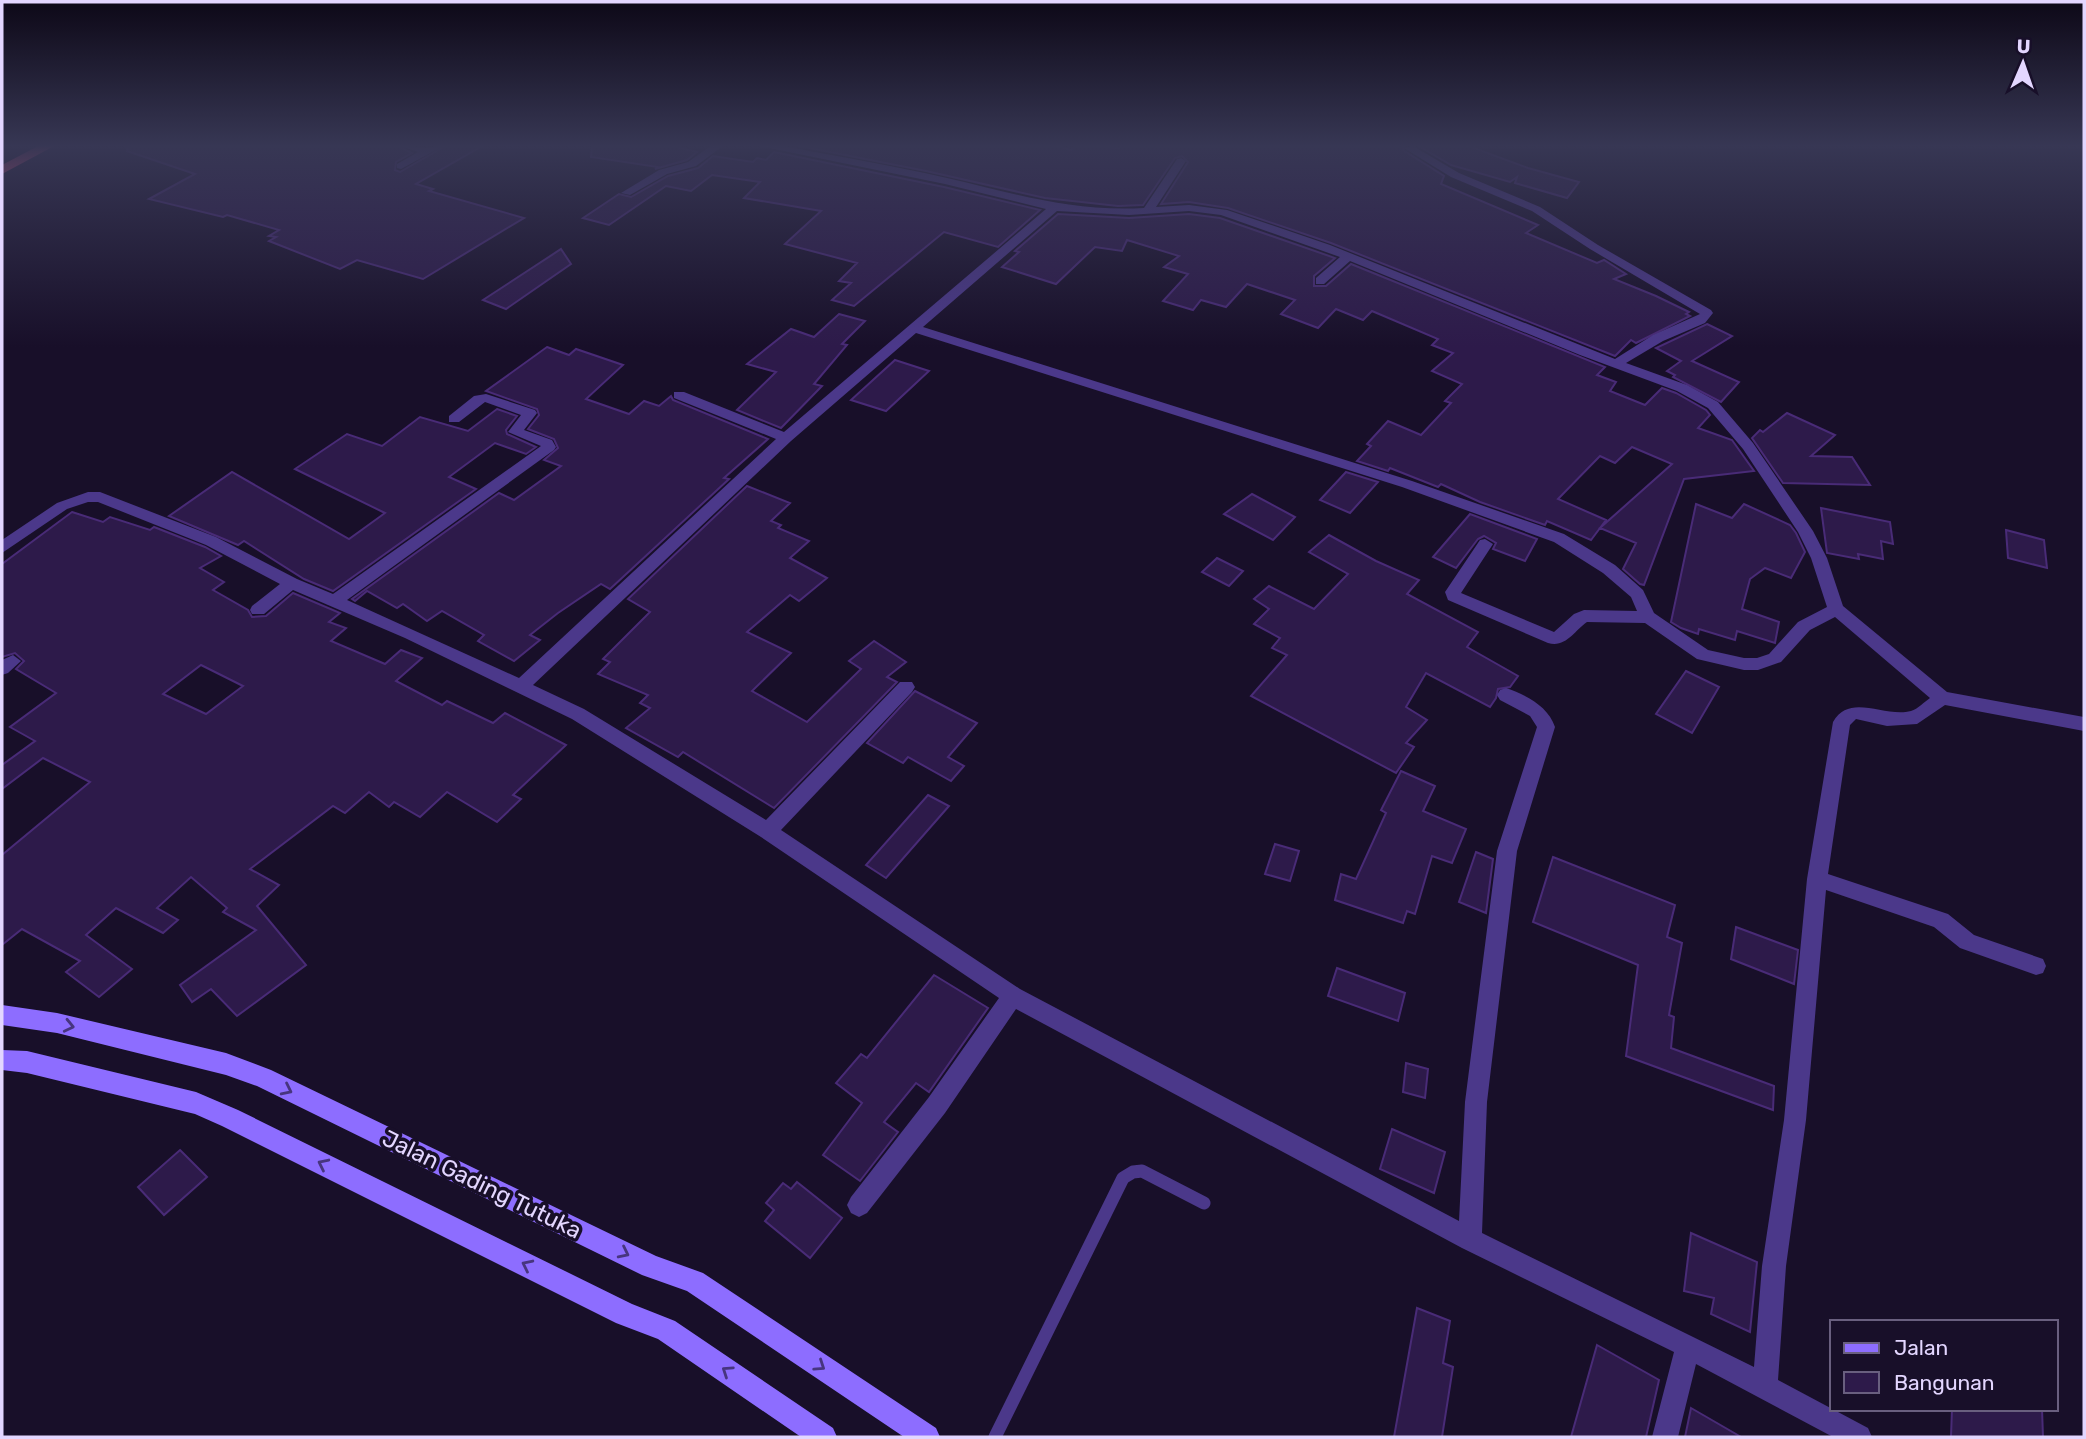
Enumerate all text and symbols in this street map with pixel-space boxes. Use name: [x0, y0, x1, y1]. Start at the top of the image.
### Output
north arrow: [1988, 28, 2058, 98]
text: U: [2016, 35, 2031, 58]
one-way arrow: [63, 1018, 75, 1032]
one-way arrow: [280, 1081, 292, 1095]
street label: Jalan Gading Tutuka: [378, 1124, 586, 1244]
one-way arrow: [318, 1158, 330, 1172]
one-way arrow: [617, 1244, 629, 1258]
one-way arrow: [522, 1260, 534, 1274]
legend: [1830, 1320, 2058, 1411]
text: Jalan: [1894, 1335, 1948, 1360]
one-way arrow: [812, 1358, 825, 1370]
one-way arrow: [722, 1367, 735, 1379]
text: Bangunan: [1894, 1370, 1995, 1395]

